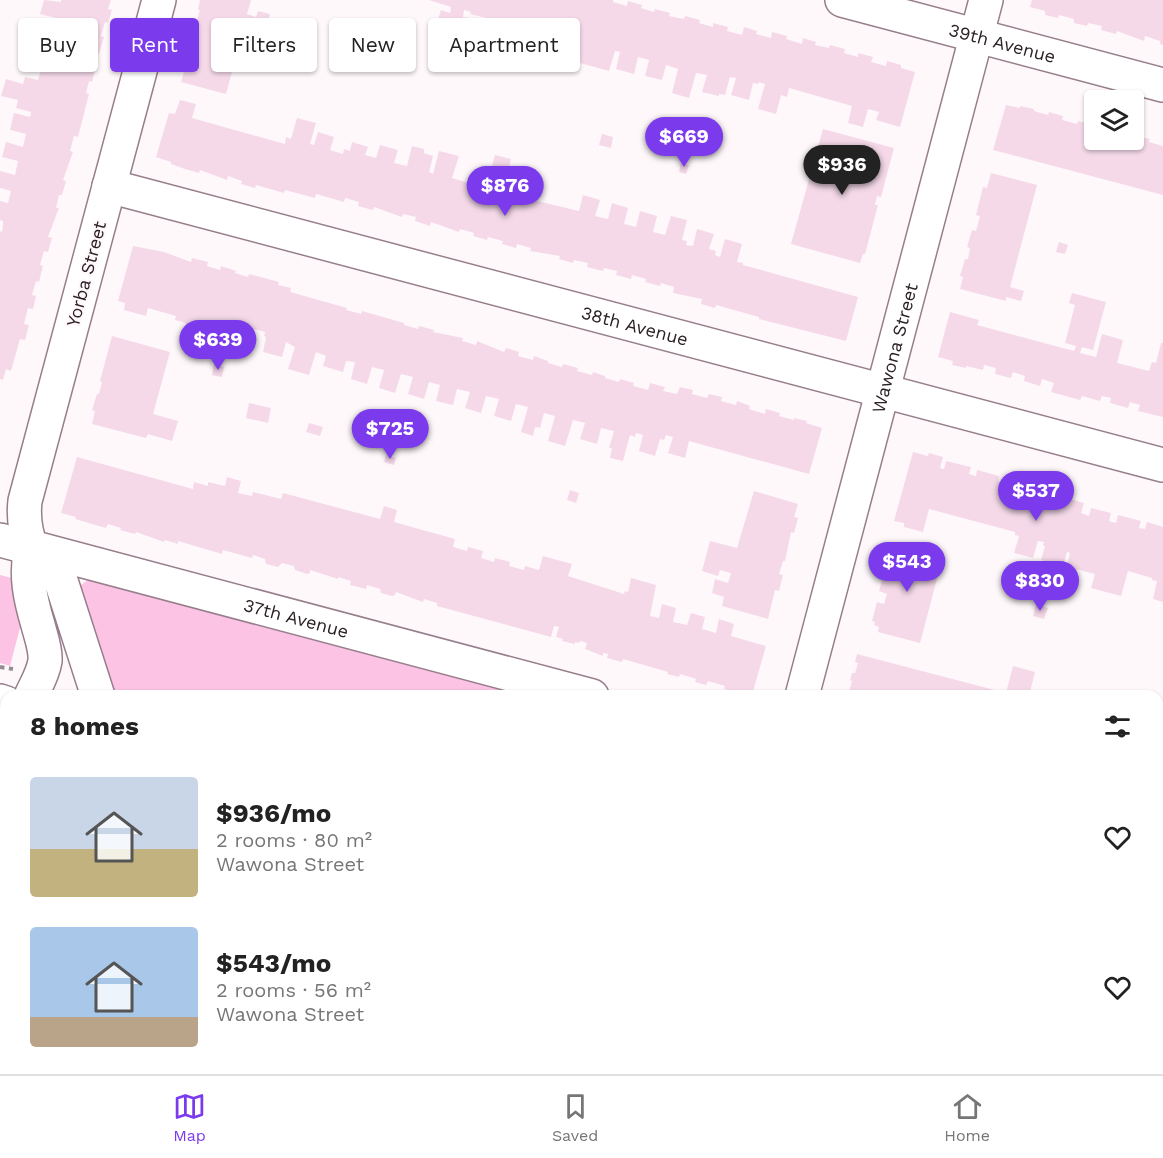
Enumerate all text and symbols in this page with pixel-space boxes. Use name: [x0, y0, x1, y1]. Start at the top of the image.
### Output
chip: Buy: [18, 18, 98, 72]
chip: Rent: [110, 18, 199, 72]
chip: Filters: [211, 18, 317, 72]
chip: New: [329, 18, 416, 72]
chip: Apartment: [428, 18, 580, 72]
street label: 39th Avenue: [947, 18, 1058, 67]
map controls: [1084, 90, 1144, 150]
button: layers: [1084, 90, 1144, 150]
pin: $669: [648, 117, 720, 168]
text: $669: [659, 124, 709, 148]
pin: $936: [806, 145, 878, 196]
text: $936: [817, 152, 867, 176]
pin: $876: [469, 166, 541, 217]
text: $876: [481, 173, 529, 197]
street label: Yorba Street: [62, 218, 110, 329]
street label: Wawona Street: [867, 280, 921, 415]
street label: 38th Avenue: [579, 301, 690, 349]
pin: $639: [182, 320, 254, 371]
text: $639: [193, 327, 243, 351]
pin: $725: [354, 409, 426, 460]
text: $725: [366, 416, 414, 440]
pin: $537: [1000, 471, 1072, 522]
text: $537: [1012, 478, 1060, 502]
pin: $543: [871, 542, 943, 593]
text: $543: [882, 549, 932, 573]
pin: $830: [1004, 561, 1076, 612]
text: $830: [1015, 568, 1065, 592]
street label: 37th Avenue: [242, 593, 351, 641]
icon: filters: [1101, 710, 1134, 743]
text: 8 homes: [30, 711, 139, 741]
text: $936/mo: [216, 798, 331, 828]
icon: home: [78, 801, 150, 873]
icon: heart: [1101, 821, 1134, 854]
text: 2 rooms · 80 m²: [216, 828, 372, 852]
text: Wawona Street: [216, 852, 364, 876]
text: $543/mo: [216, 948, 331, 978]
icon: home: [78, 951, 150, 1023]
icon: heart: [1101, 971, 1134, 1004]
text: 2 rooms · 56 m²: [216, 978, 371, 1002]
text: Wawona Street: [216, 1002, 364, 1026]
tab: Map: [173, 1090, 206, 1145]
tab: Saved: [552, 1090, 598, 1145]
tab: Home: [944, 1090, 990, 1145]

